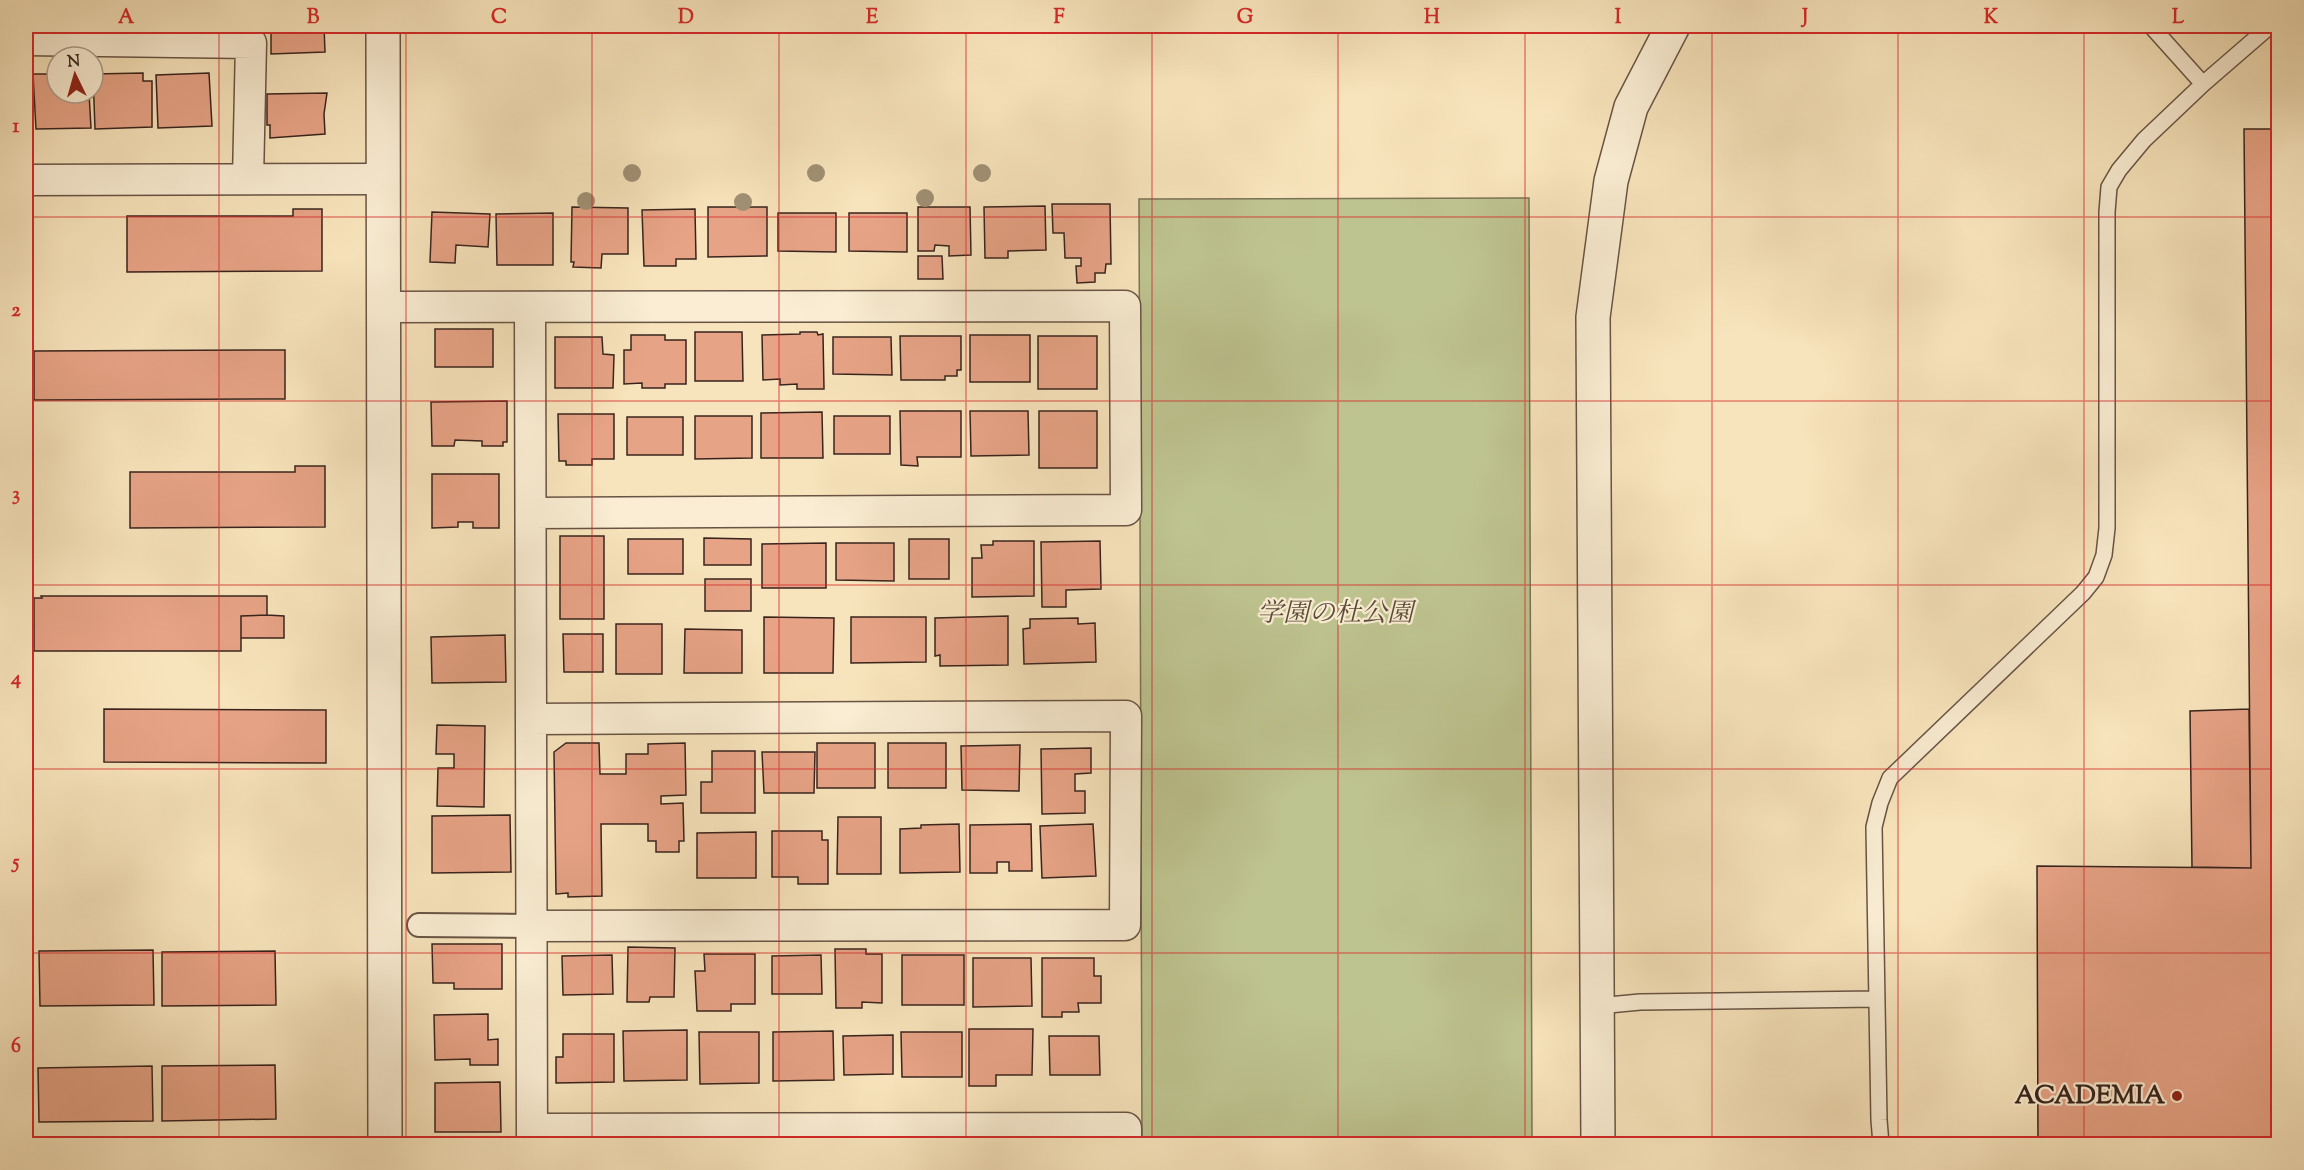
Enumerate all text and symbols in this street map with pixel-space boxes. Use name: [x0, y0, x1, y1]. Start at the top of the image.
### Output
text: A: [118, 4, 135, 33]
text: B: [307, 4, 320, 33]
text: C: [491, 4, 507, 33]
text: D: [678, 4, 694, 33]
text: E: [866, 4, 879, 33]
text: F: [1053, 4, 1065, 33]
text: G: [1237, 4, 1254, 33]
text: H: [1424, 4, 1440, 33]
text: I: [1615, 4, 1622, 33]
text: J: [1800, 4, 1808, 33]
text: K: [1984, 4, 1999, 33]
text: L: [2172, 4, 2185, 33]
north arrow: [45, 45, 105, 105]
text: N: [67, 51, 81, 75]
text: 1: [13, 113, 20, 142]
text: 2: [11, 297, 21, 326]
text: 3: [12, 481, 20, 510]
park label: 学園の杜公園: [1257, 596, 1417, 633]
text: 4: [10, 665, 21, 694]
text: 5: [11, 849, 20, 878]
text: 6: [11, 1033, 21, 1062]
place label: ACADEMIA: [2014, 1078, 2166, 1115]
marker: ACADEMIA: [2170, 1089, 2184, 1103]

